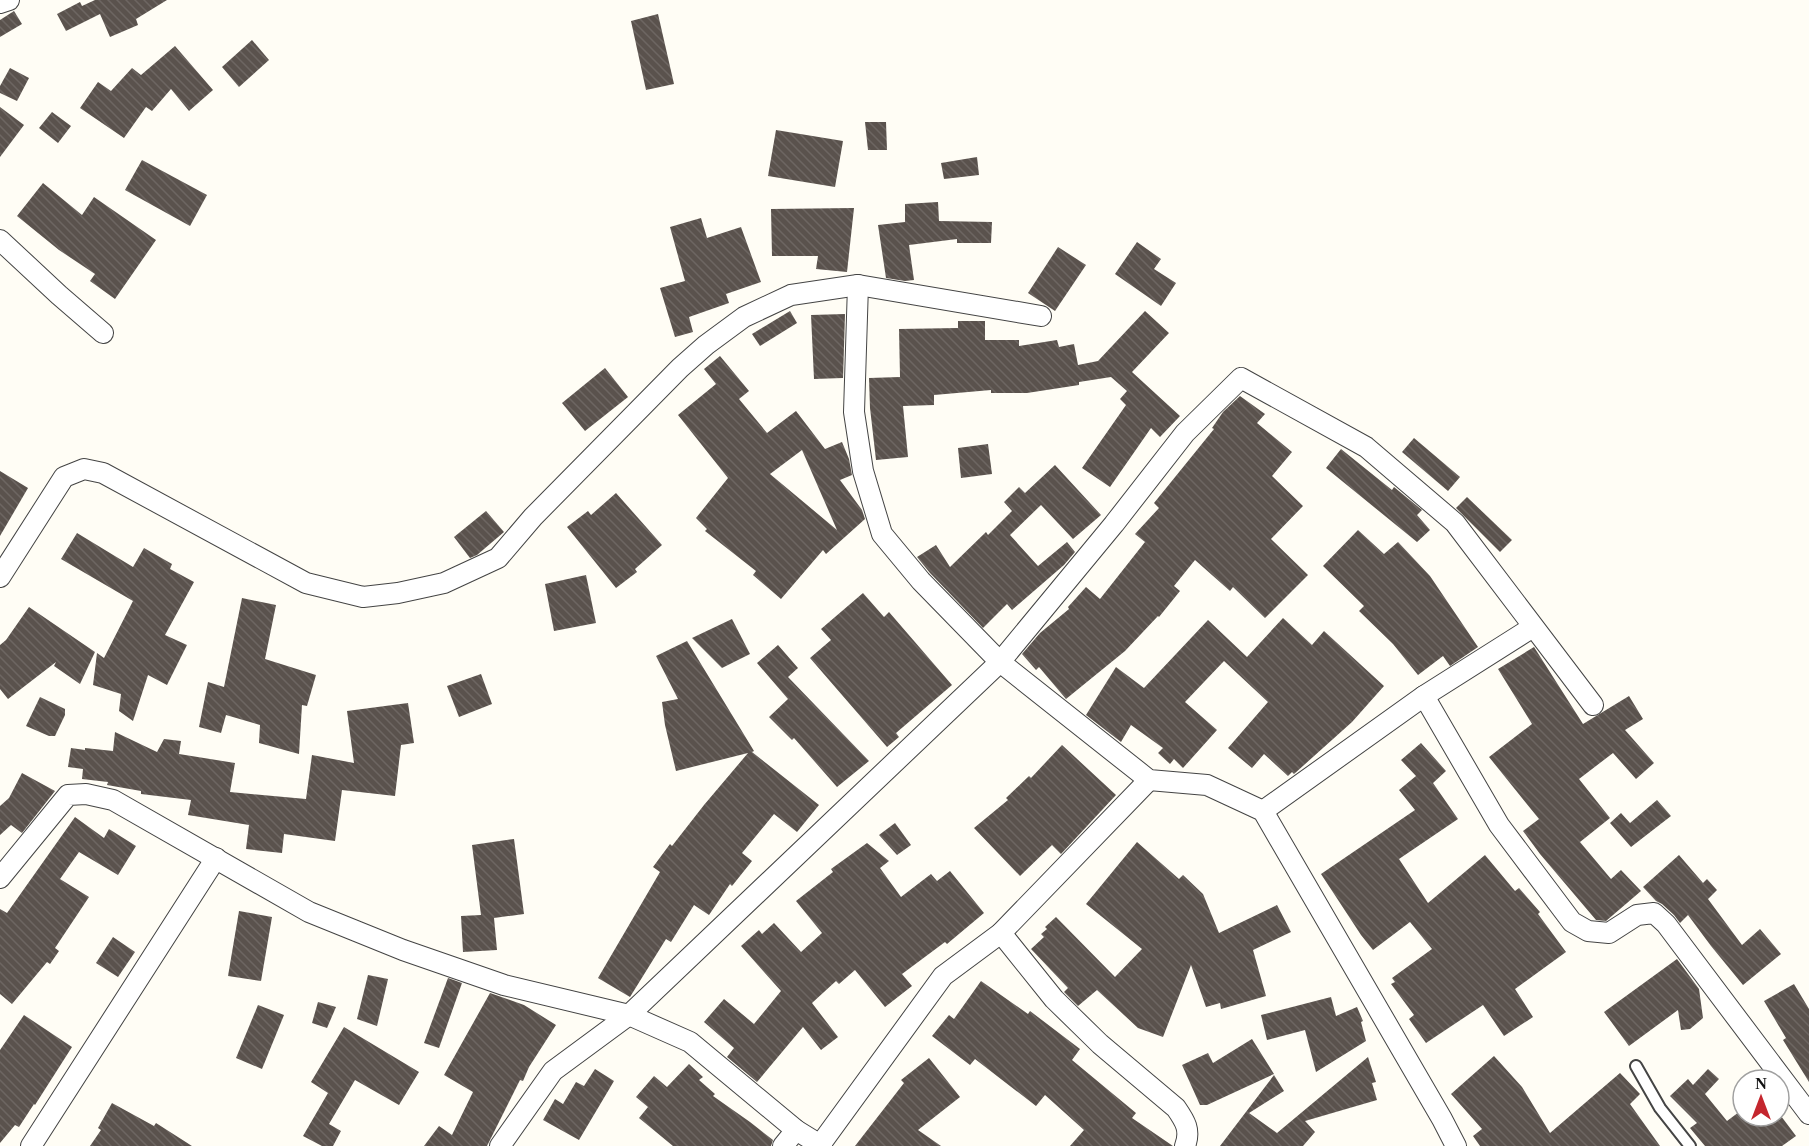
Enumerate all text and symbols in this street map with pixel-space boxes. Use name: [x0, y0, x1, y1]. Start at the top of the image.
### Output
north arrow: [1731, 1068, 1791, 1128]
text: N: [1755, 1075, 1767, 1092]

